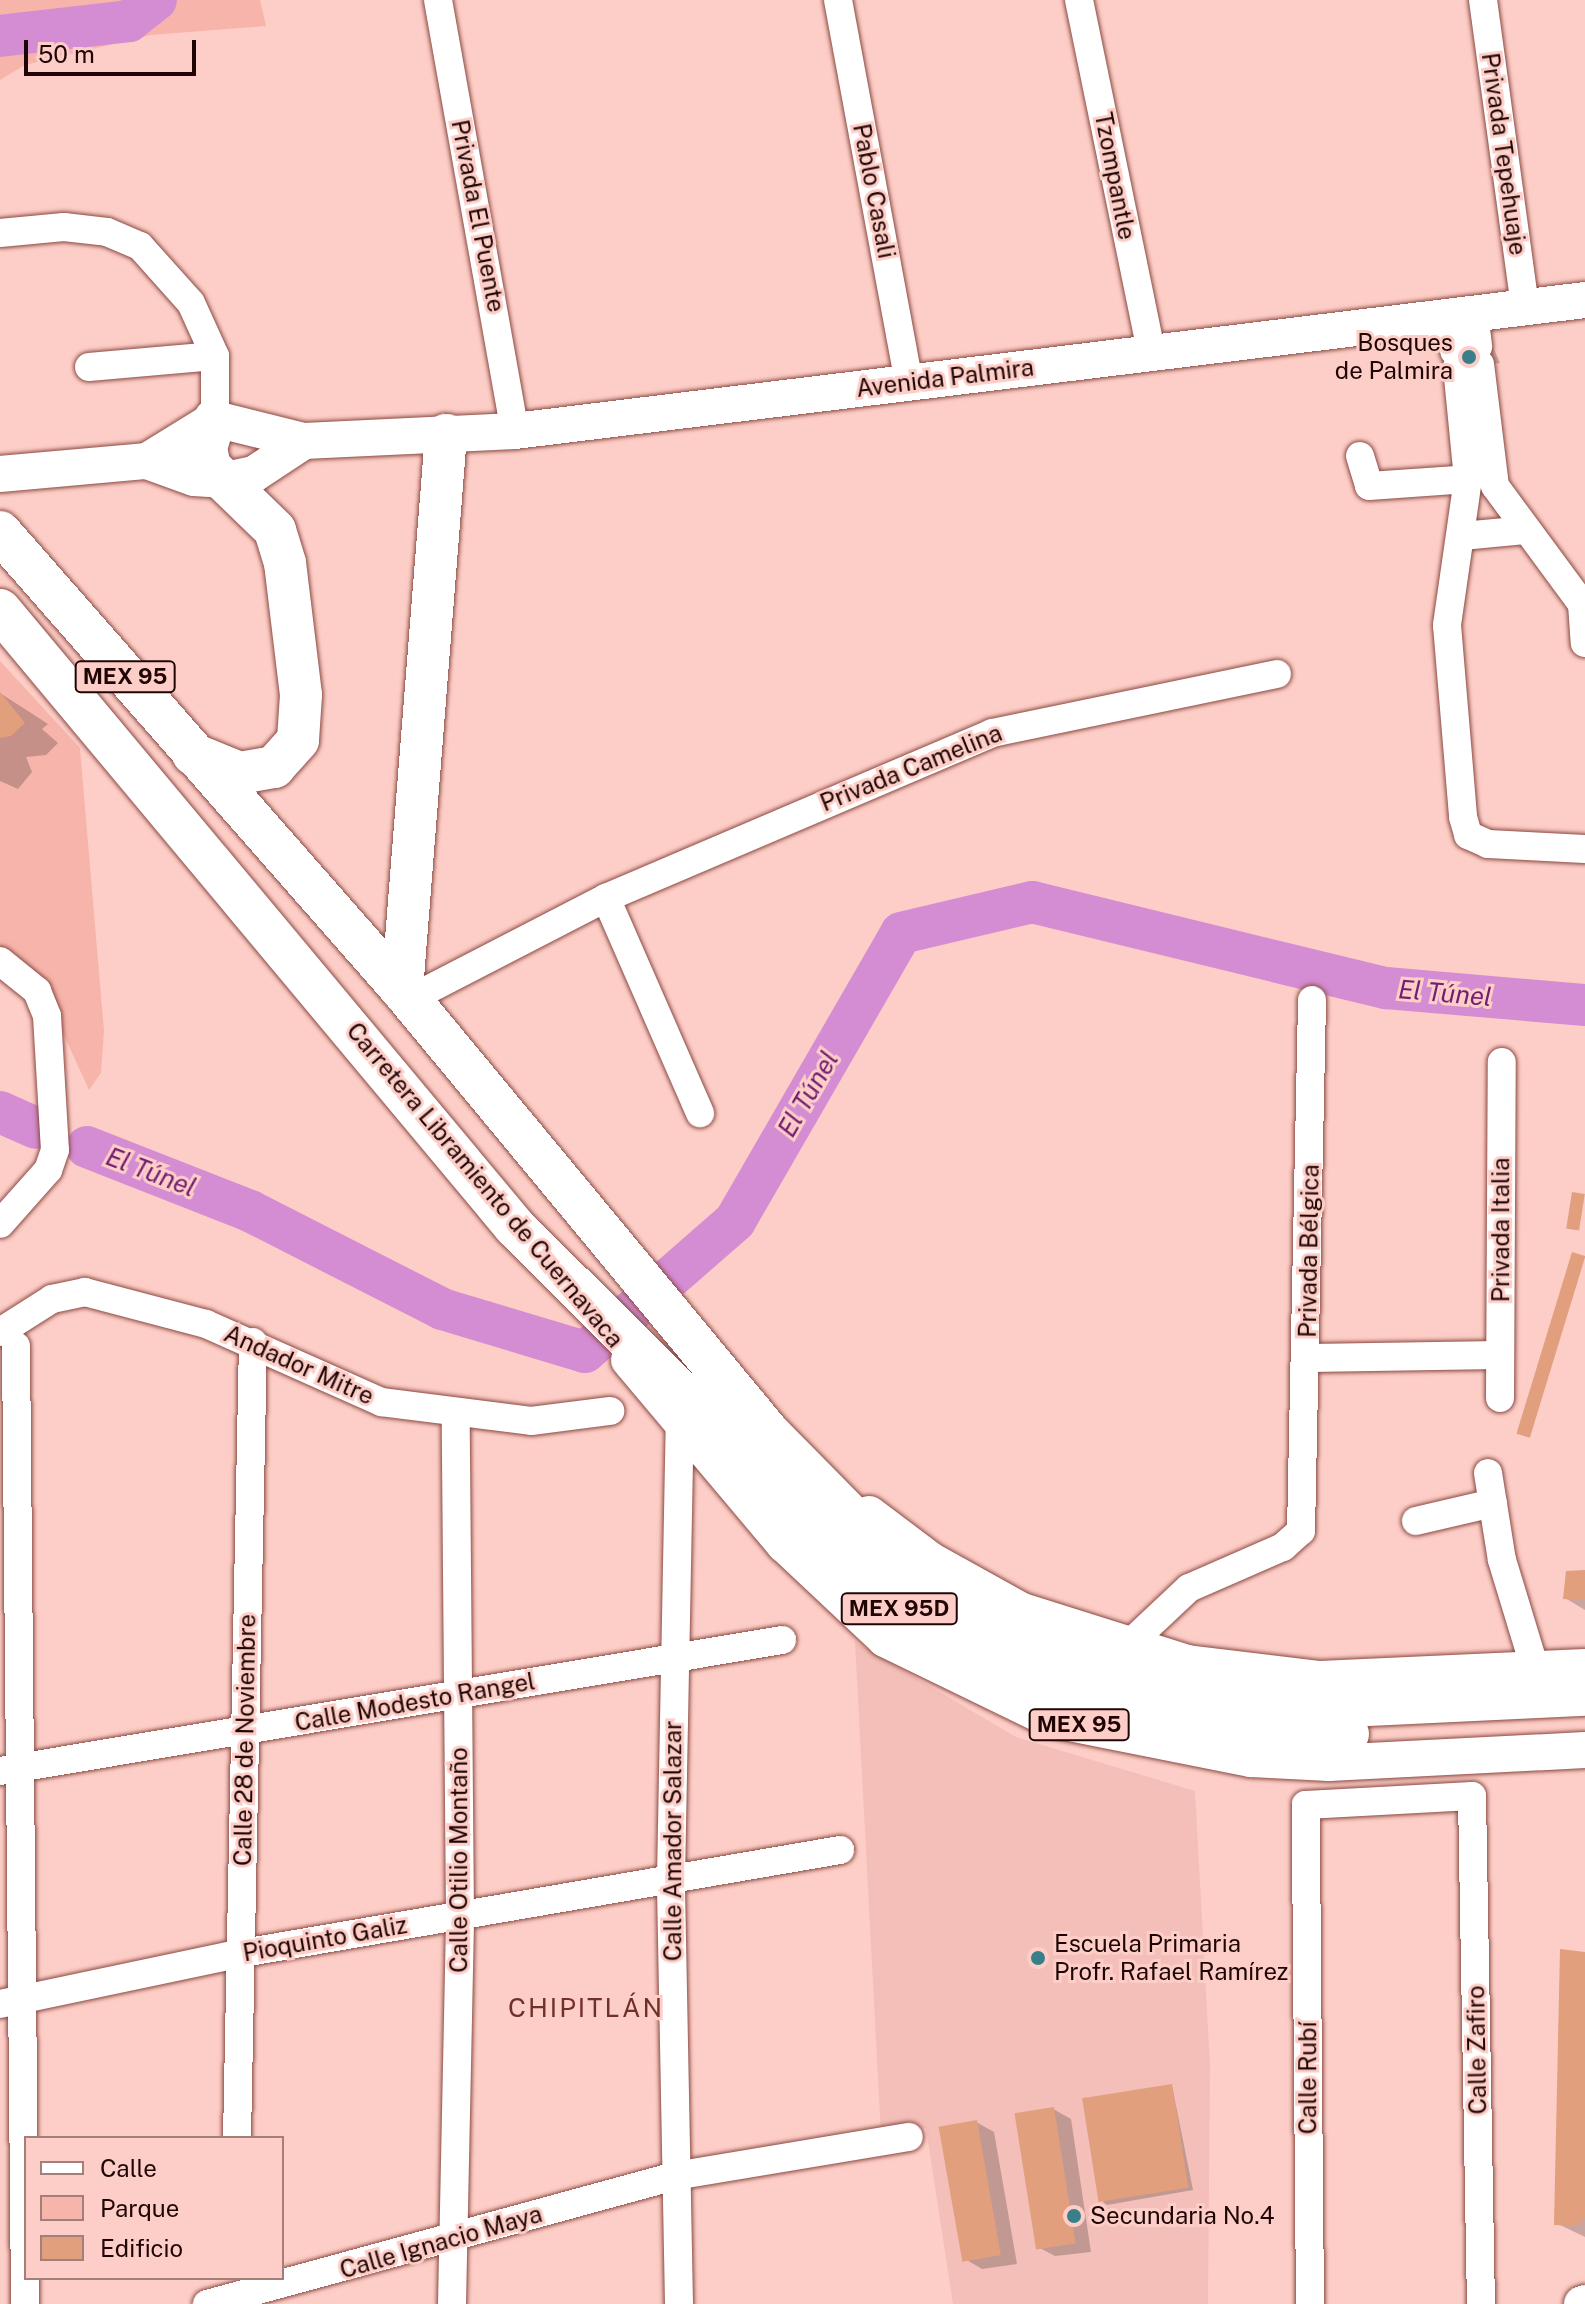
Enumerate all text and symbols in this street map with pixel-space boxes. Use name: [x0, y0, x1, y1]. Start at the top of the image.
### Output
scale bar: [28, 24, 200, 74]
text: 50 m: [38, 40, 95, 68]
street label: Privada Tepehuaje: [1476, 51, 1532, 257]
street label: Tzompantle: [1089, 110, 1141, 242]
street label: Privada El Puente: [445, 117, 511, 315]
street label: Pablo Casali: [847, 121, 901, 261]
place label: Bosques de Palmira: [1335, 329, 1453, 385]
marker: Bosques de Palmira: [1460, 348, 1478, 366]
street label: Avenida Palmira: [855, 353, 1035, 403]
road number: MEX 95: [73, 659, 177, 695]
street label: Privada Camelina: [816, 718, 1006, 818]
water label: El Túnel: [1397, 973, 1493, 1013]
street label: Carretera Libramiento de Cuernavaca: [340, 1017, 630, 1353]
water label: El Túnel: [771, 1046, 845, 1142]
water label: El Túnel: [102, 1141, 200, 1203]
street label: Privada Italia: [1487, 1158, 1515, 1302]
street label: Privada Bélgica: [1293, 1164, 1325, 1338]
street label: Andador Mitre: [220, 1319, 378, 1411]
road number: MEX 95D: [839, 1591, 959, 1627]
street label: Calle 28 de Noviembre: [228, 1613, 262, 1867]
street label: Calle Modesto Rangel: [292, 1667, 538, 1737]
road number: MEX 95: [1027, 1707, 1131, 1743]
street label: Calle Amador Salazar: [659, 1721, 687, 1961]
street label: Calle Otilio Montaño: [445, 1747, 473, 1973]
street label: Pioquinto Galiz: [241, 1910, 409, 1968]
place label: Escuela Primaria Profr. Rafael Ramírez: [1054, 1930, 1288, 1986]
marker: Escuela Primaria Profr. Rafael Ramírez: [1029, 1949, 1047, 1967]
street label: Calle Zafiro: [1461, 1985, 1493, 2115]
district label: CHIPITLÁN: [508, 1992, 664, 2024]
street label: Calle Rubí: [1294, 2022, 1322, 2134]
legend: [24, 2136, 284, 2280]
text: Calle: [100, 2154, 157, 2182]
text: Parque: [100, 2194, 179, 2222]
street label: Calle Ignacio Maya: [336, 2199, 546, 2285]
place label: Secundaria No.4: [1090, 2202, 1274, 2230]
marker: Secundaria No.4: [1065, 2207, 1083, 2225]
text: Edificio: [100, 2234, 183, 2262]

